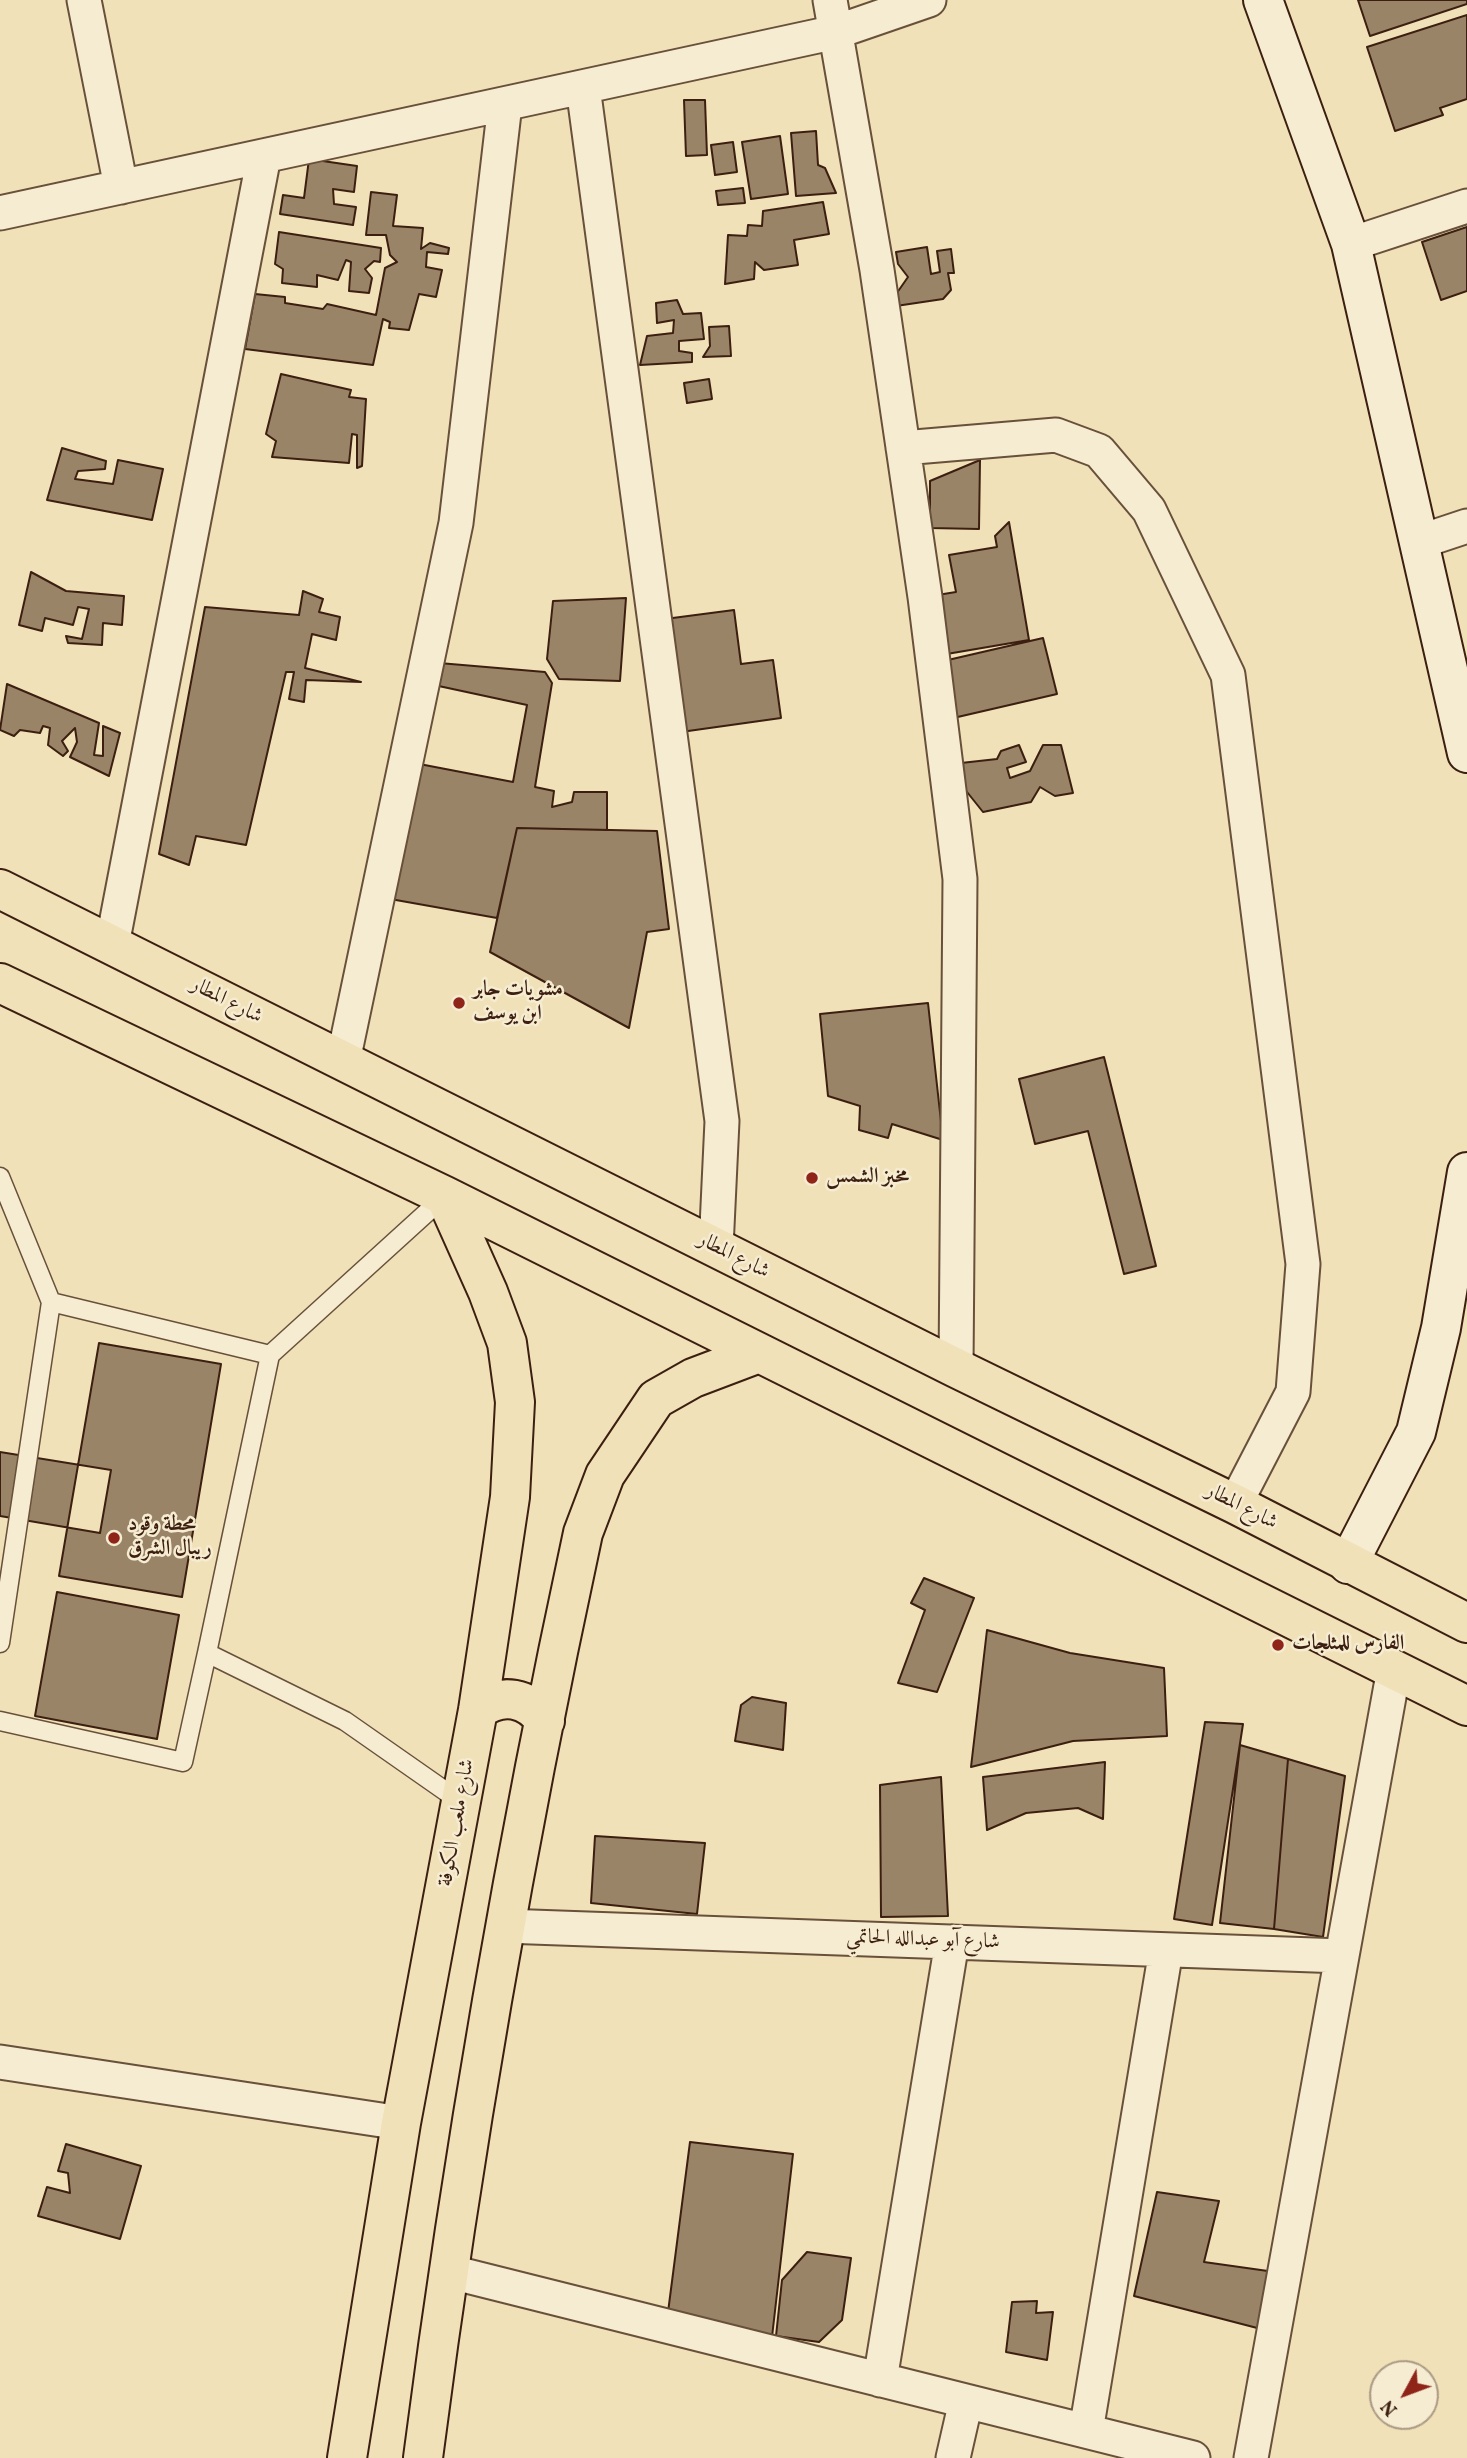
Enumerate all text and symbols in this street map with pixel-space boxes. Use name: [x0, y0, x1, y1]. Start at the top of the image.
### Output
street label: شارع المطار: [186, 973, 266, 1031]
place label: مشويات جابر ابن يوسف: [473, 978, 563, 1028]
marker: مشويات جابر ابن يوسف: [451, 995, 467, 1011]
place label: مخبز الشمس: [826, 1165, 909, 1191]
marker: مخبز الشمس: [804, 1170, 820, 1186]
street label: شارع المطار: [693, 1228, 773, 1286]
street label: شارع المطار: [1201, 1479, 1281, 1537]
place label: محطة وقود ريبال الشرق: [128, 1513, 212, 1563]
marker: محطة وقود ريبال الشرق: [106, 1530, 122, 1546]
place label: الفارس للمثلجات: [1292, 1632, 1404, 1658]
marker: الفارس للمثلجات: [1270, 1637, 1286, 1653]
street label: شارع ملعب الكوفة: [434, 1757, 482, 1889]
street label: شارع آبو عبدالله الحاتمي: [846, 1926, 1000, 1956]
north arrow: [1369, 2360, 1439, 2430]
text: N: [1375, 2394, 1404, 2421]

